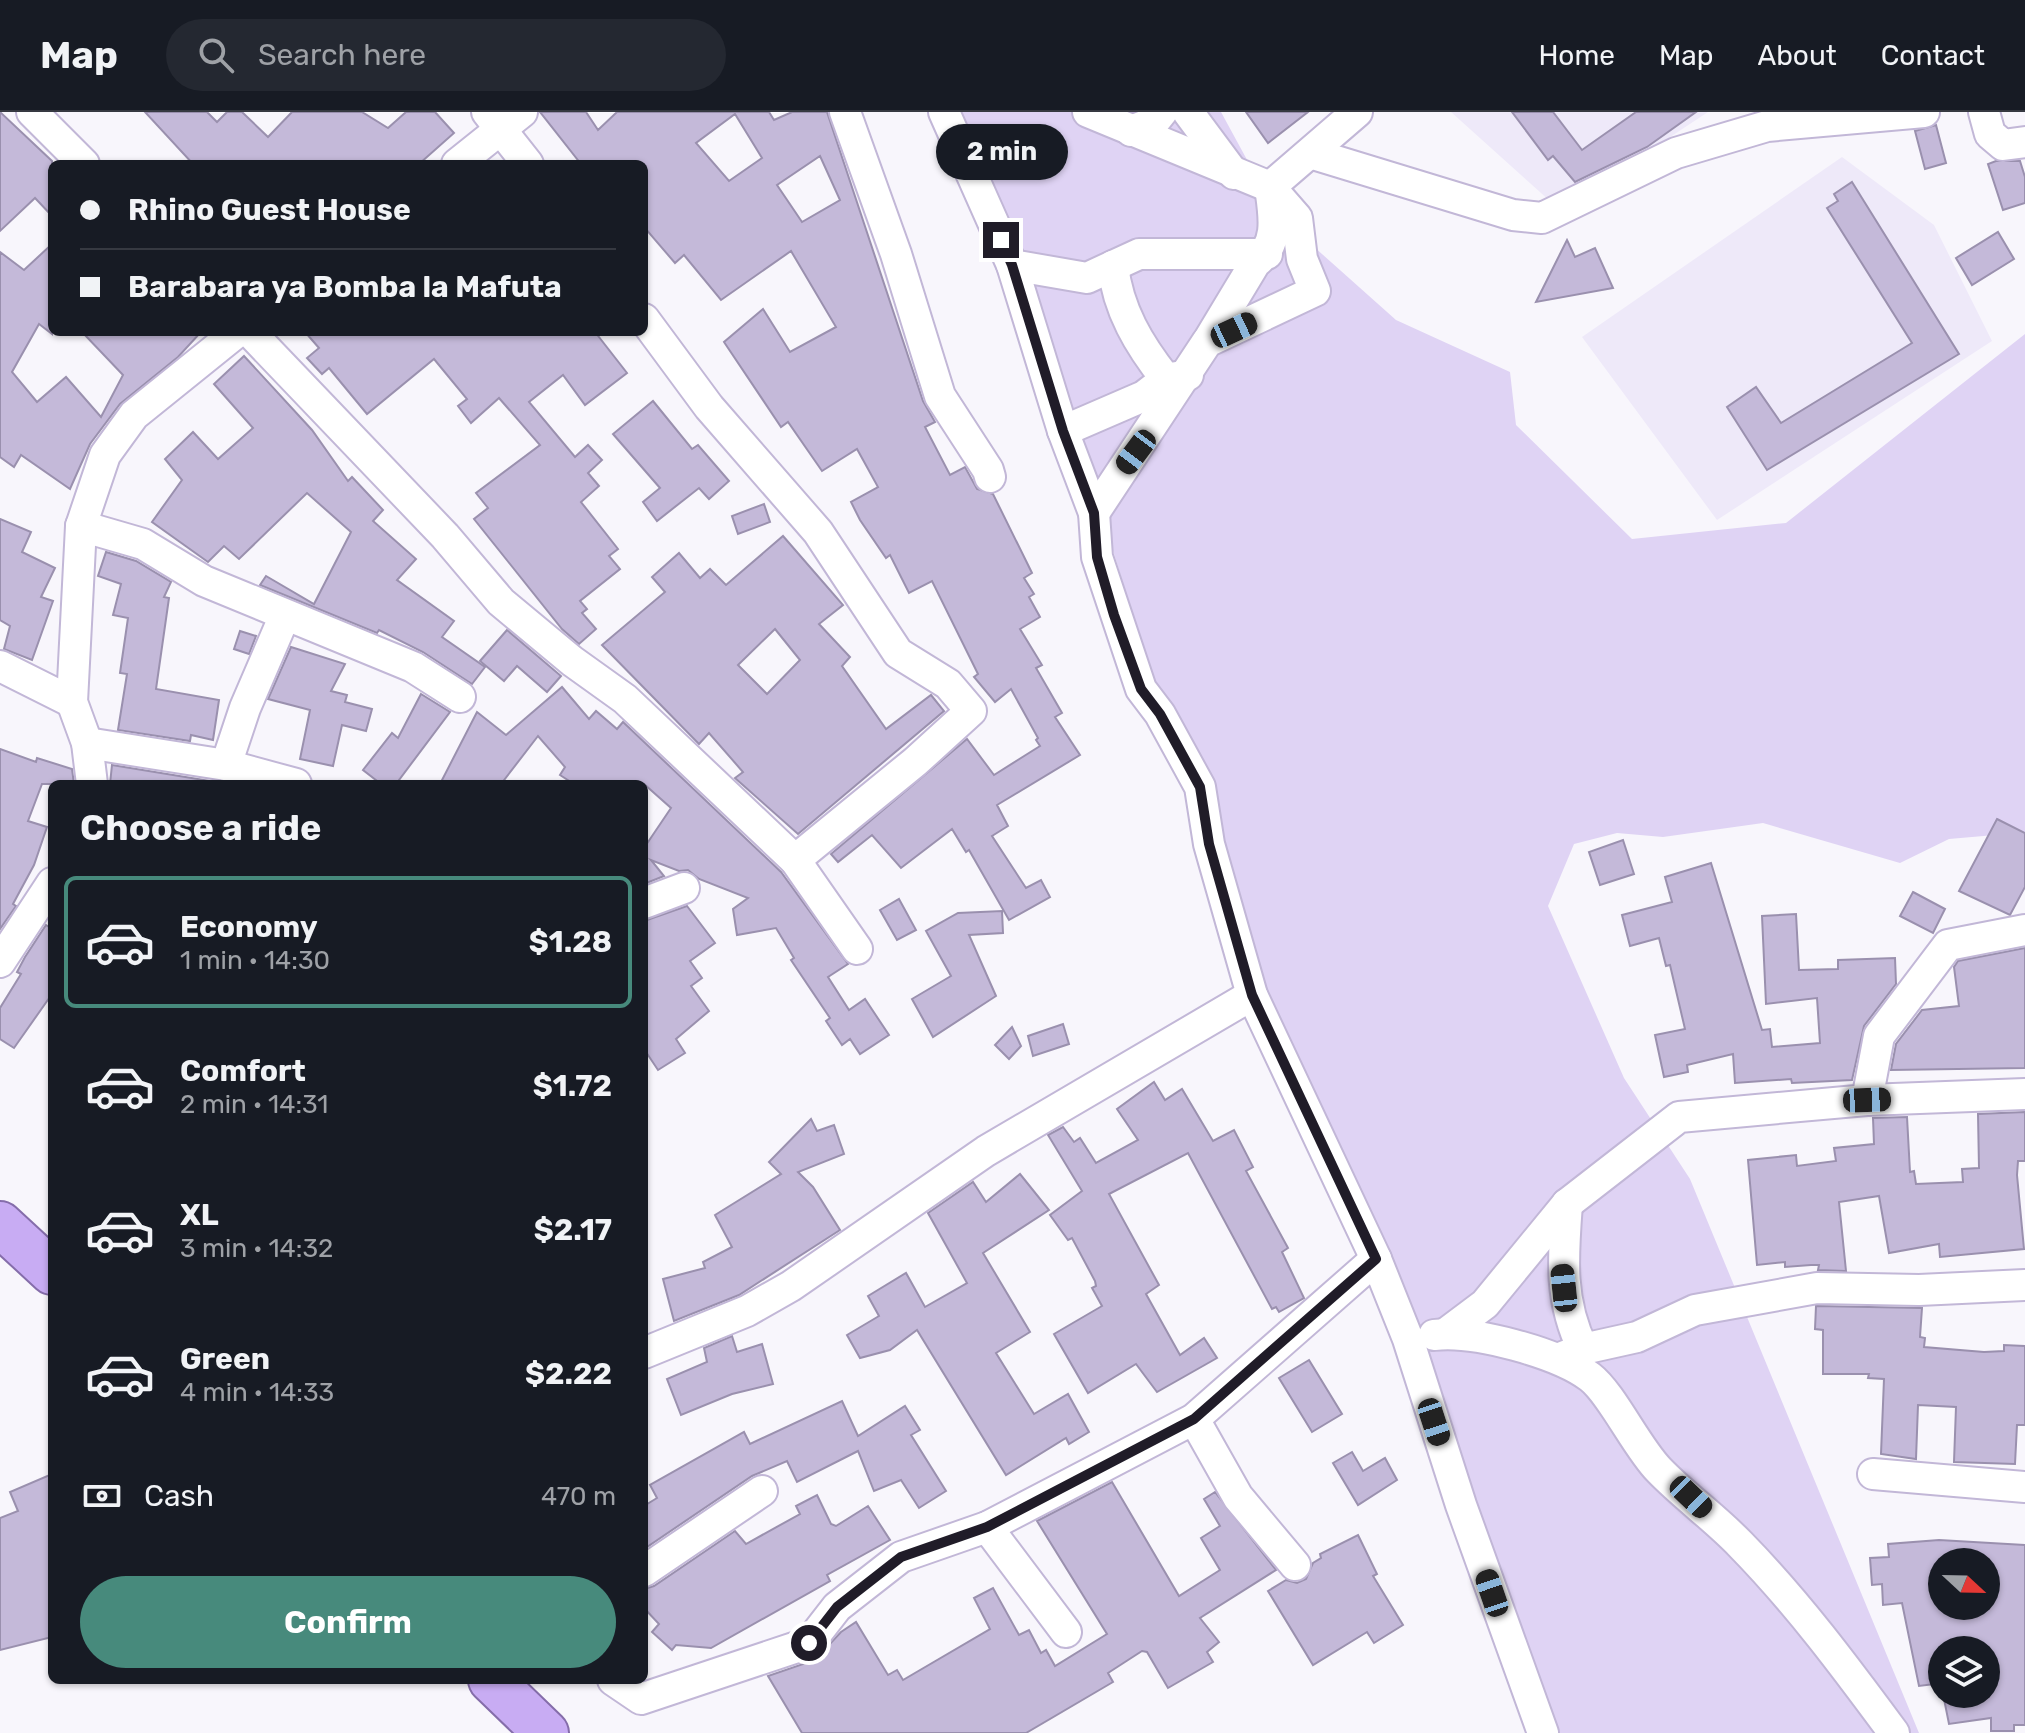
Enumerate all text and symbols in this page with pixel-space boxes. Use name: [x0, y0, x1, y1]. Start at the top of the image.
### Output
search box: [166, 19, 726, 91]
text: Map: [40, 32, 118, 78]
icon: search: [194, 33, 238, 77]
text: Search here: [258, 37, 426, 73]
text: Home: [1538, 39, 1615, 72]
text: Map: [1659, 39, 1713, 72]
text: About: [1757, 39, 1837, 72]
text: Contact: [1881, 39, 1985, 72]
callout: 2 min: [935, 124, 1067, 180]
text: 2 min: [967, 136, 1037, 167]
text: Rhino Guest House: [128, 192, 411, 228]
route end: [983, 222, 1019, 258]
text: Barabara ya Bomba la Mafuta: [128, 269, 562, 305]
car: [1207, 309, 1261, 351]
car: [1112, 426, 1160, 478]
text: Choose a ride: [80, 806, 321, 849]
icon: car: [84, 906, 156, 978]
text: Economy: [180, 909, 318, 945]
text: $1.28: [529, 924, 612, 960]
text: 1 min · 14:30: [180, 945, 330, 976]
icon: car: [84, 1050, 156, 1122]
text: Comfort: [180, 1053, 306, 1089]
text: $1.72: [533, 1068, 612, 1104]
car: [1843, 1087, 1891, 1113]
text: 2 min · 14:31: [180, 1089, 328, 1120]
icon: car: [84, 1194, 156, 1266]
text: XL: [180, 1197, 219, 1233]
text: $2.17: [534, 1212, 612, 1248]
text: 3 min · 14:32: [180, 1233, 333, 1264]
car: [1550, 1263, 1578, 1313]
icon: car: [84, 1338, 156, 1410]
text: Green: [180, 1341, 270, 1377]
text: $2.22: [525, 1356, 612, 1392]
text: 4 min · 14:33: [180, 1377, 334, 1408]
car: [1415, 1395, 1453, 1449]
car: [1665, 1472, 1717, 1522]
icon: cash: [80, 1474, 124, 1518]
text: Cash: [144, 1478, 214, 1514]
text: 470 m: [541, 1481, 616, 1512]
north arrow: [1928, 1548, 2000, 1620]
map controls: [1928, 1548, 2000, 1708]
car: [1473, 1566, 1511, 1620]
button: Confirm: [80, 1576, 616, 1668]
route start: [791, 1625, 827, 1661]
button: layers: [1928, 1636, 2000, 1708]

